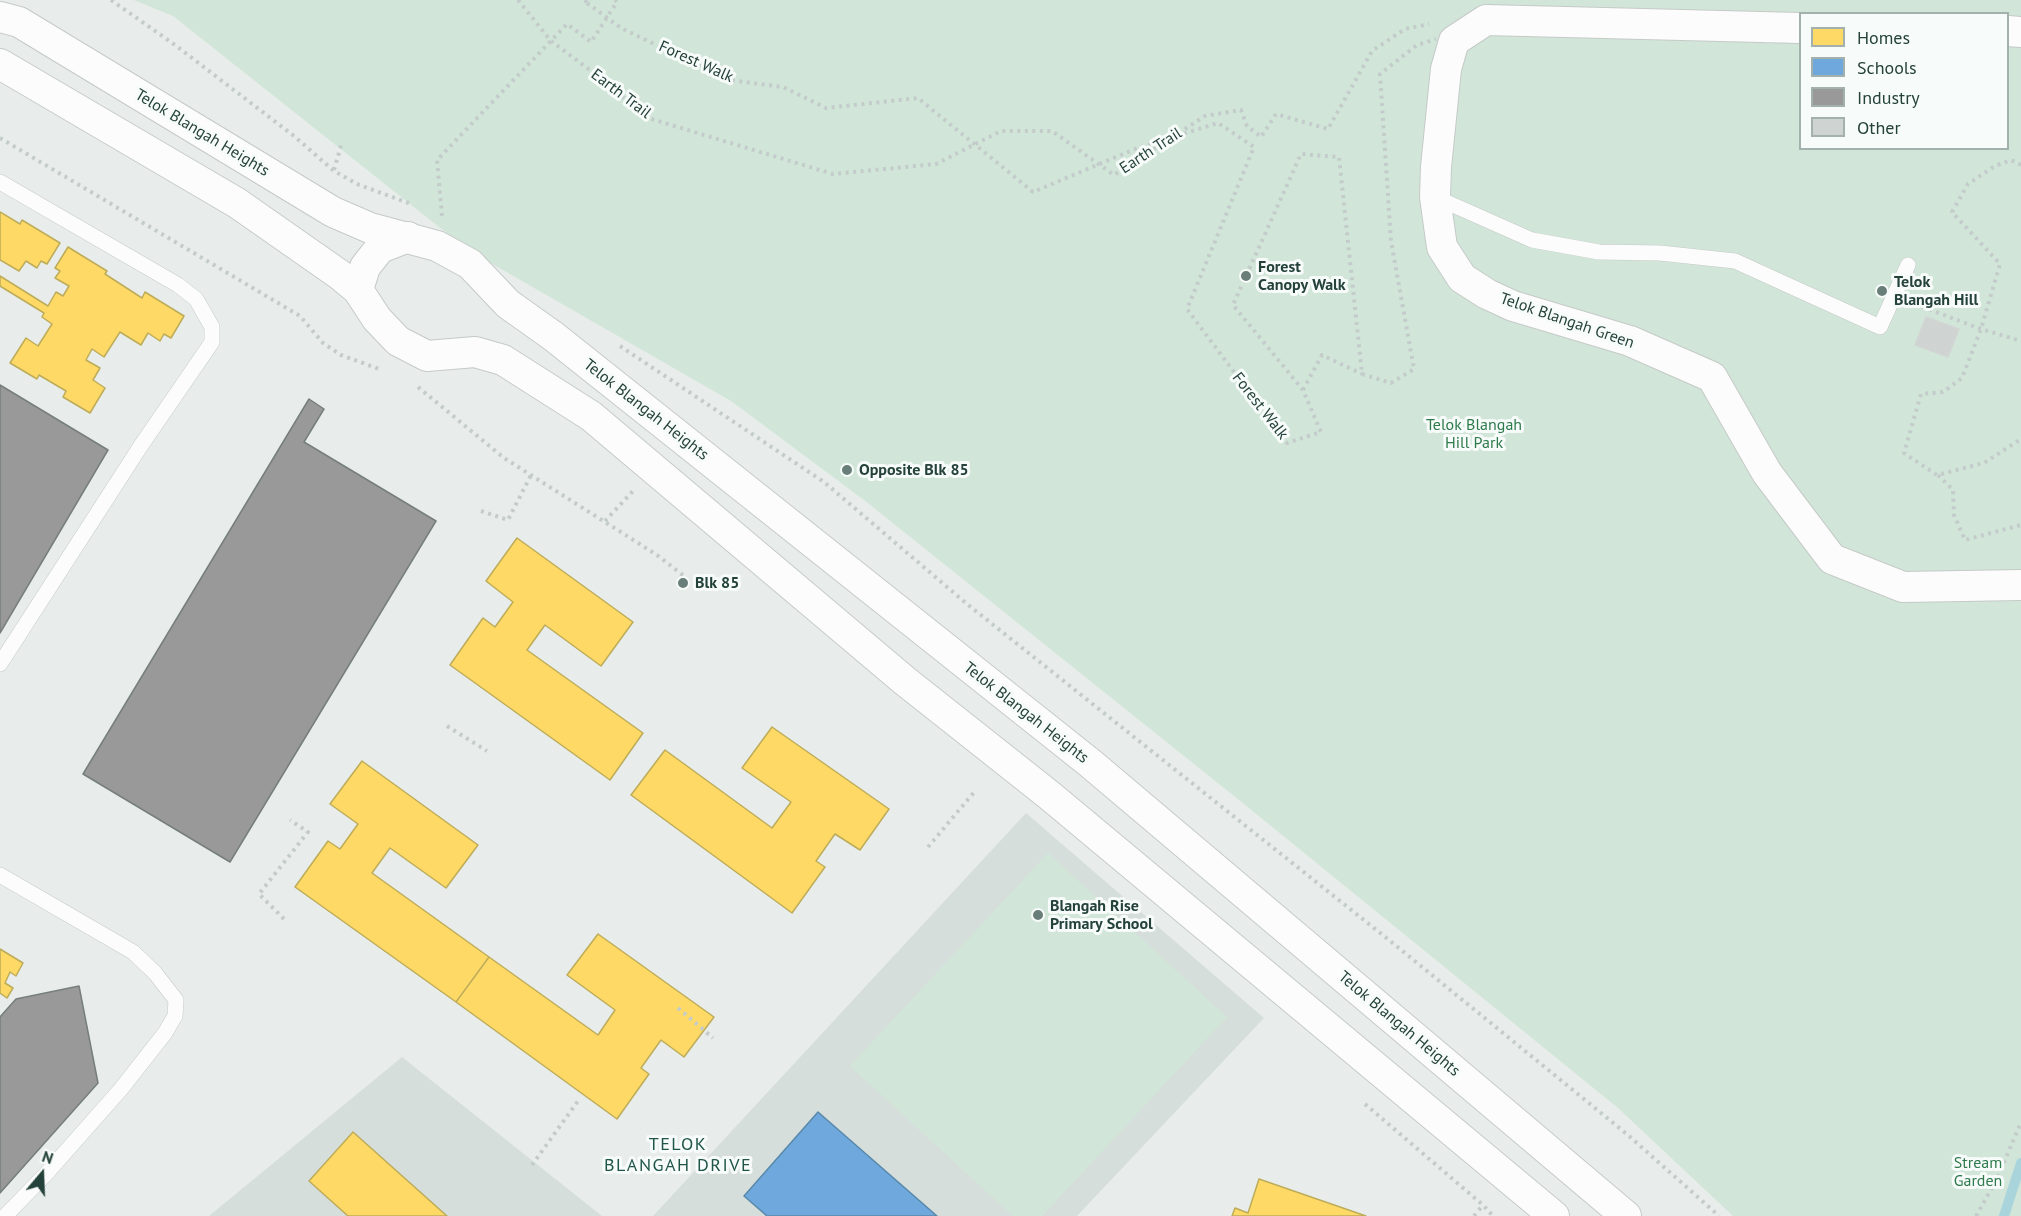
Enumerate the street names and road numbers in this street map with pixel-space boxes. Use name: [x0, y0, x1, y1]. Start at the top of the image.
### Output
street label: Forest Walk: [656, 37, 736, 87]
street label: Earth Trail: [587, 65, 655, 123]
street label: Telok Blangah Heights: [131, 85, 273, 181]
street label: Earth Trail: [1116, 124, 1186, 178]
street label: Telok Blangah Green: [1497, 289, 1637, 353]
street label: Telok Blangah Heights: [580, 355, 712, 465]
street label: Forest Walk: [1228, 369, 1292, 443]
street label: Telok Blangah Heights: [960, 658, 1092, 768]
street label: Telok Blangah Heights: [1334, 967, 1464, 1081]

